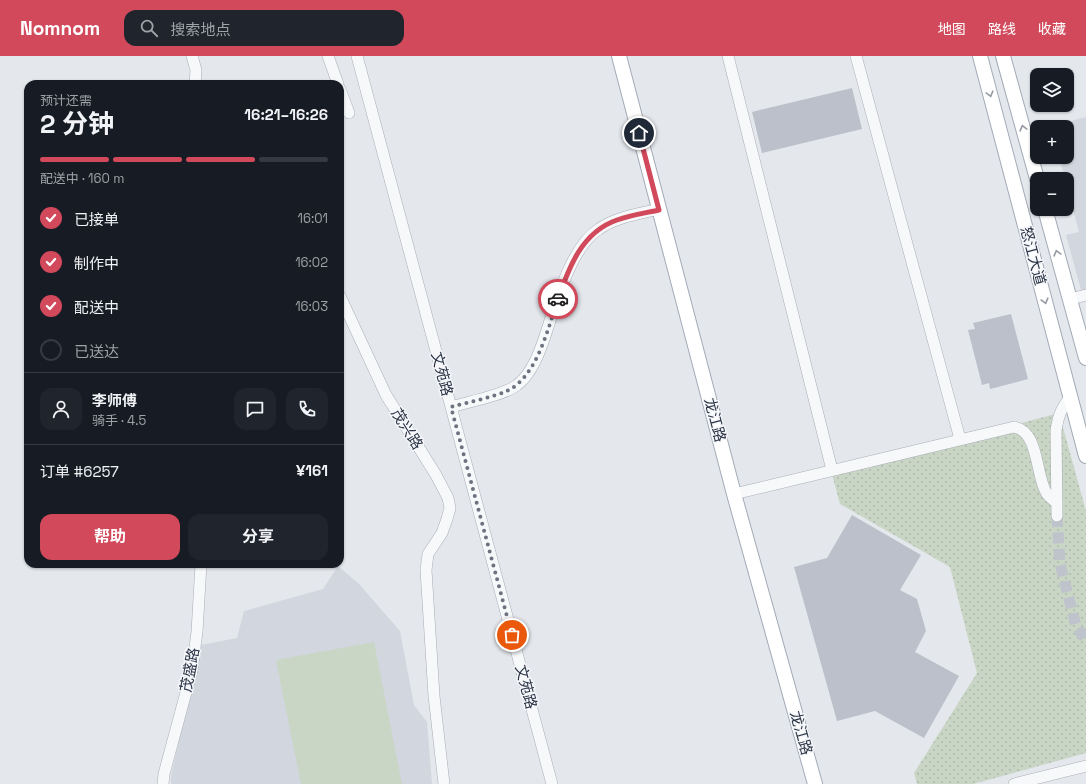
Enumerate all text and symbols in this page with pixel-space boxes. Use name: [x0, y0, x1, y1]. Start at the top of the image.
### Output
search box: [124, 10, 404, 46]
text: Nomnom: [20, 16, 100, 41]
icon: search: [138, 17, 160, 39]
text: 搜索地点: [170, 20, 230, 39]
text: 地图: [938, 20, 966, 38]
text: 路线: [988, 20, 1016, 38]
text: 收藏: [1038, 20, 1066, 38]
map controls: [1030, 68, 1074, 216]
button: layers: [1030, 68, 1074, 112]
one-way arrow: [985, 90, 994, 97]
text: 预计还需: [40, 92, 92, 109]
text: 16:21–16:26: [244, 105, 328, 124]
text: 2 分钟: [40, 107, 114, 141]
pin: [622, 116, 656, 150]
button: +: [1030, 120, 1074, 164]
icon: home: [628, 122, 650, 144]
one-way arrow: [1019, 125, 1028, 132]
text: 配送中 · 160 m: [40, 170, 124, 187]
button: −: [1030, 172, 1074, 216]
icon: check: [40, 207, 62, 229]
text: 已接单: [74, 210, 119, 229]
text: 16:01: [298, 210, 328, 227]
street label: 怒江大道: [1017, 224, 1050, 287]
one-way arrow: [1053, 249, 1062, 256]
icon: check: [40, 251, 62, 273]
text: 制作中: [74, 254, 119, 273]
text: 16:02: [295, 254, 328, 271]
courier: [538, 279, 578, 319]
icon: car: [547, 288, 569, 310]
icon: check: [40, 295, 62, 317]
one-way arrow: [1040, 297, 1049, 304]
text: 配送中: [74, 298, 119, 317]
text: 16:03: [295, 298, 328, 315]
text: 已送达: [74, 342, 119, 361]
street label: 文苑路: [427, 350, 457, 398]
button: person: [40, 388, 82, 430]
button: chat: [234, 388, 276, 430]
button: phone: [286, 388, 328, 430]
text: 李师傅: [92, 391, 137, 410]
street label: 龙江路: [700, 396, 730, 444]
street label: 茂兴路: [387, 405, 427, 453]
text: 骑手 · 4.5: [92, 412, 146, 429]
text: ¥161: [296, 461, 328, 480]
text: 订单 #6257: [40, 462, 119, 481]
button: 帮助: [40, 514, 180, 560]
button: 分享: [188, 514, 328, 560]
pin: [495, 618, 529, 652]
icon: bag: [501, 624, 523, 646]
street label: 茂盛路: [176, 646, 203, 694]
street label: 文苑路: [511, 663, 541, 711]
street label: 龙江路: [786, 709, 817, 757]

